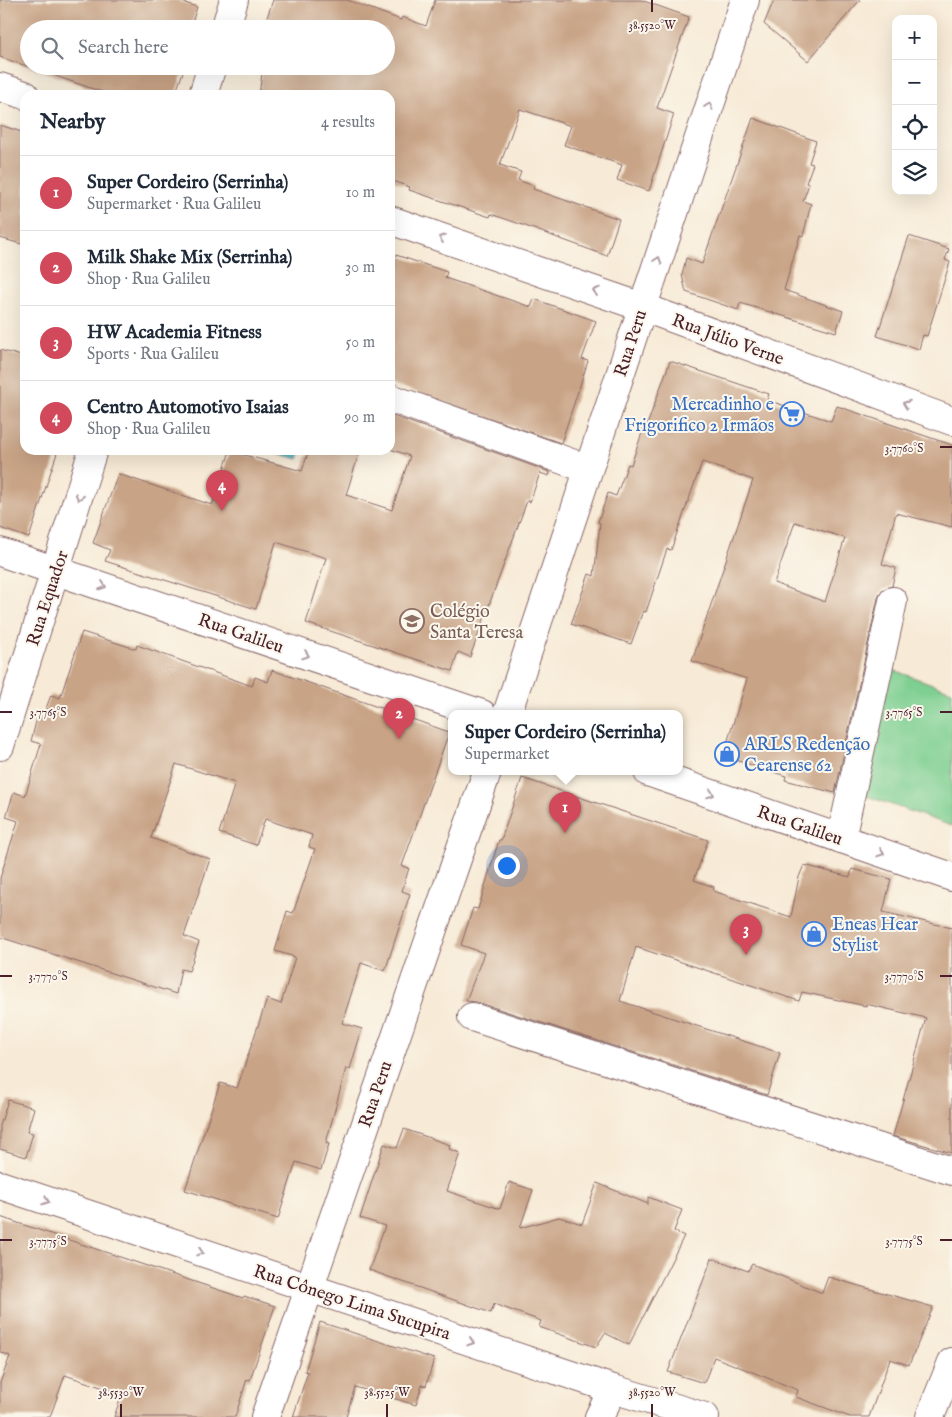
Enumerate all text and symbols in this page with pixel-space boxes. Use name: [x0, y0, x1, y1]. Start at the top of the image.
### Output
map controls: [892, 15, 937, 195]
button: +: [892, 15, 937, 60]
text: 38.5520°W: [628, 18, 676, 33]
search box: [20, 20, 395, 75]
icon: search: [38, 34, 66, 62]
text: Search here: [78, 36, 169, 60]
button: −: [892, 60, 937, 105]
one-way arrow: [703, 103, 713, 111]
button: locate: [892, 105, 937, 150]
text: Nearby: [40, 109, 105, 136]
text: 4 results: [321, 113, 375, 133]
button: layers: [892, 150, 937, 195]
text: Super Cordeiro (Serrinha): [87, 171, 288, 195]
text: 1: [53, 183, 59, 203]
text: 10 m: [345, 183, 375, 203]
text: Supermarket · Rua Galileu: [87, 195, 261, 215]
one-way arrow: [439, 234, 447, 244]
text: Milk Shake Mix (Serrinha): [87, 246, 292, 270]
one-way arrow: [652, 257, 662, 265]
text: 2: [52, 258, 60, 278]
text: 30 m: [345, 258, 375, 278]
text: Shop · Rua Galileu: [87, 270, 211, 290]
one-way arrow: [592, 287, 601, 297]
street label: Rua Peru: [610, 307, 653, 380]
street label: Rua Júlio Verne: [668, 309, 787, 371]
text: HW Academia Fitness: [87, 321, 262, 345]
text: 3: [53, 333, 59, 353]
text: 50 m: [346, 333, 375, 353]
text: Sports · Rua Galileu: [87, 345, 219, 365]
place label: Mercadinho e Frigorifico 2 Irmãos: [624, 394, 774, 438]
text: Centro Automotivo Isaias: [87, 396, 289, 420]
one-way arrow: [902, 400, 911, 410]
supermarket icon: Mercadinho e Frigorifico 2 Irmãos: [779, 401, 805, 427]
text: 4: [52, 408, 60, 428]
text: 90 m: [344, 408, 375, 428]
text: Shop · Rua Galileu: [87, 420, 211, 440]
text: 3.7760°S: [885, 441, 923, 456]
pin: 4: [206, 470, 238, 511]
one-way arrow: [75, 492, 85, 500]
street label: Rua Equador: [22, 547, 75, 649]
one-way arrow: [98, 581, 106, 591]
place label: Colégio Santa Teresa: [430, 601, 523, 645]
school or university icon: Colégio Santa Teresa: [399, 608, 425, 634]
street label: Rua Galileu: [195, 609, 286, 660]
one-way arrow: [302, 649, 310, 659]
pin: 2: [383, 698, 415, 739]
text: 3.7765°S: [29, 705, 67, 720]
text: 3.7765°S: [885, 705, 923, 720]
popup: [448, 710, 683, 775]
text: Super Cordeiro (Serrinha): [465, 721, 666, 745]
place label: ARLS Redenção Cearense 62: [743, 734, 871, 778]
shop icon: ARLS Redenção Cearense 62: [714, 741, 740, 767]
text: Supermarket: [465, 745, 550, 765]
one-way arrow: [706, 788, 714, 798]
pin: 1: [549, 792, 581, 833]
street label: Rua Galileu: [754, 801, 845, 852]
one-way arrow: [876, 847, 884, 857]
your location: [494, 853, 520, 879]
pin: 3: [730, 914, 762, 955]
place label: Eneas Hear Stylist: [832, 914, 919, 958]
shop icon: Eneas Hear Stylist: [801, 921, 827, 947]
text: 3.7770°S: [28, 969, 68, 984]
text: 3.7770°S: [884, 969, 924, 984]
street label: Rua Peru: [354, 1058, 399, 1131]
one-way arrow: [42, 1195, 50, 1205]
text: 3.7775°S: [29, 1234, 67, 1249]
text: 3.7775°S: [885, 1234, 923, 1249]
one-way arrow: [196, 1246, 204, 1256]
street label: Rua Cônego Lima Sucupira: [250, 1261, 453, 1346]
one-way arrow: [466, 1336, 475, 1346]
text: 38.5530°W: [98, 1385, 145, 1400]
text: 38.5525°W: [364, 1385, 410, 1400]
text: 38.5520°W: [628, 1385, 676, 1400]

